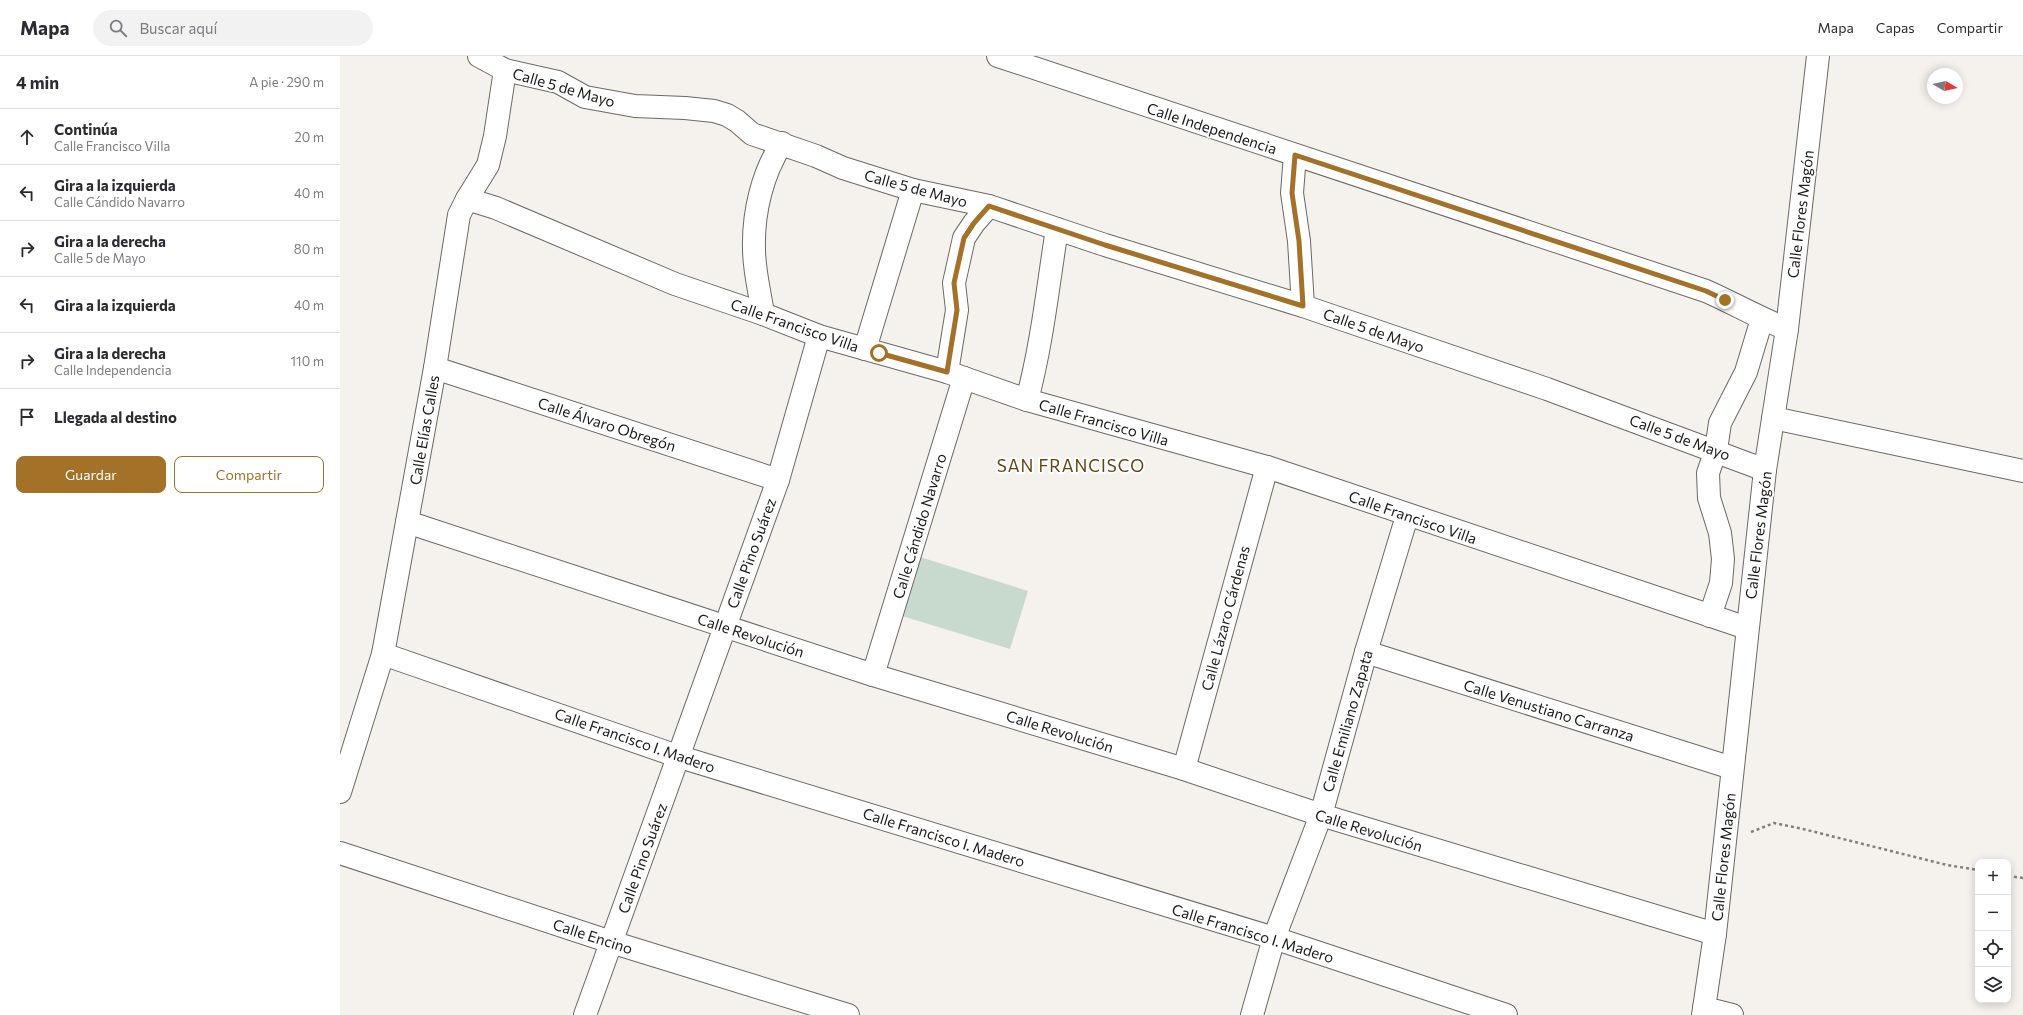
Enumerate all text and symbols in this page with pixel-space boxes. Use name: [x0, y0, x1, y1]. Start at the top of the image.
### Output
search box: [93, 10, 373, 46]
text: Mapa: [20, 16, 69, 39]
icon: search: [107, 17, 129, 39]
text: Buscar aquí: [139, 19, 217, 37]
text: Mapa: [1818, 19, 1854, 36]
text: Capas: [1876, 19, 1915, 36]
text: Compartir: [1937, 19, 2003, 36]
street label: Calle 5 de Mayo: [511, 64, 617, 110]
north arrow: [1927, 68, 1963, 104]
text: 4 min: [16, 72, 59, 93]
text: A pie · 290 m: [249, 74, 324, 90]
street label: Calle Independencia: [1145, 98, 1279, 158]
text: Continúa: [54, 120, 118, 138]
icon: ahead: [16, 126, 38, 148]
text: 20 m: [295, 129, 324, 145]
text: Calle Francisco Villa: [54, 138, 170, 154]
street label: Calle Flores Magón: [1783, 149, 1817, 279]
street label: Calle 5 de Mayo: [863, 166, 969, 210]
text: Gira a la izquierda: [54, 176, 176, 194]
icon: left: [16, 182, 38, 204]
text: 40 m: [294, 185, 324, 201]
text: Calle Cándido Navarro: [54, 194, 185, 210]
text: Gira a la derecha: [54, 232, 166, 250]
icon: right: [16, 238, 38, 260]
text: 80 m: [294, 241, 324, 257]
text: Calle 5 de Mayo: [54, 250, 146, 266]
route end: [1716, 291, 1734, 309]
icon: left: [16, 294, 38, 316]
street label: Calle Francisco Villa: [729, 295, 861, 355]
text: Gira a la izquierda: [54, 296, 176, 314]
text: 40 m: [294, 297, 324, 313]
street label: Calle 5 de Mayo: [1321, 304, 1427, 356]
text: Gira a la derecha: [54, 344, 166, 362]
route start: [870, 344, 888, 362]
icon: right: [16, 350, 38, 372]
text: 110 m: [291, 353, 324, 369]
text: Calle Independencia: [54, 362, 171, 378]
street label: Calle Elías Calles: [405, 374, 443, 486]
street label: Calle Álvaro Obregón: [536, 392, 679, 455]
street label: Calle Francisco Villa: [1037, 395, 1171, 449]
icon: arrive: [16, 406, 38, 428]
text: Llegada al destino: [54, 408, 177, 426]
street label: Calle 5 de Mayo: [1627, 410, 1733, 464]
street label: Calle Cándido Navarro: [888, 451, 950, 601]
district label: SAN FRANCISCO: [997, 455, 1145, 476]
button: Guardar: [16, 456, 166, 493]
button: Compartir: [174, 456, 324, 493]
street label: Calle Flores Magón: [1741, 470, 1775, 600]
street label: Calle Francisco Villa: [1347, 487, 1479, 547]
street label: Calle Pino Suárez: [723, 495, 779, 611]
street label: Calle Lázaro Cárdenas: [1197, 543, 1253, 692]
street label: Calle Revolución: [695, 609, 807, 661]
street label: Calle Emiliano Zapata: [1318, 648, 1376, 794]
street label: Calle Venustiano Carranza: [1462, 675, 1636, 745]
street label: Calle Francisco I. Madero: [552, 704, 718, 776]
street label: Calle Revolución: [1004, 706, 1116, 756]
street label: Calle Flores Magón: [1707, 792, 1739, 922]
street label: Calle Pino Suárez: [614, 800, 670, 916]
street label: Calle Francisco I. Madero: [861, 804, 1027, 870]
street label: Calle Revolución: [1313, 805, 1425, 855]
map controls: [1975, 859, 2011, 1003]
button: +: [1975, 859, 2011, 895]
button: −: [1975, 895, 2011, 931]
street label: Calle Francisco I. Madero: [1170, 900, 1336, 966]
street label: Calle Encino: [551, 915, 635, 957]
button: locate: [1975, 931, 2011, 967]
button: layers: [1975, 967, 2011, 1003]

